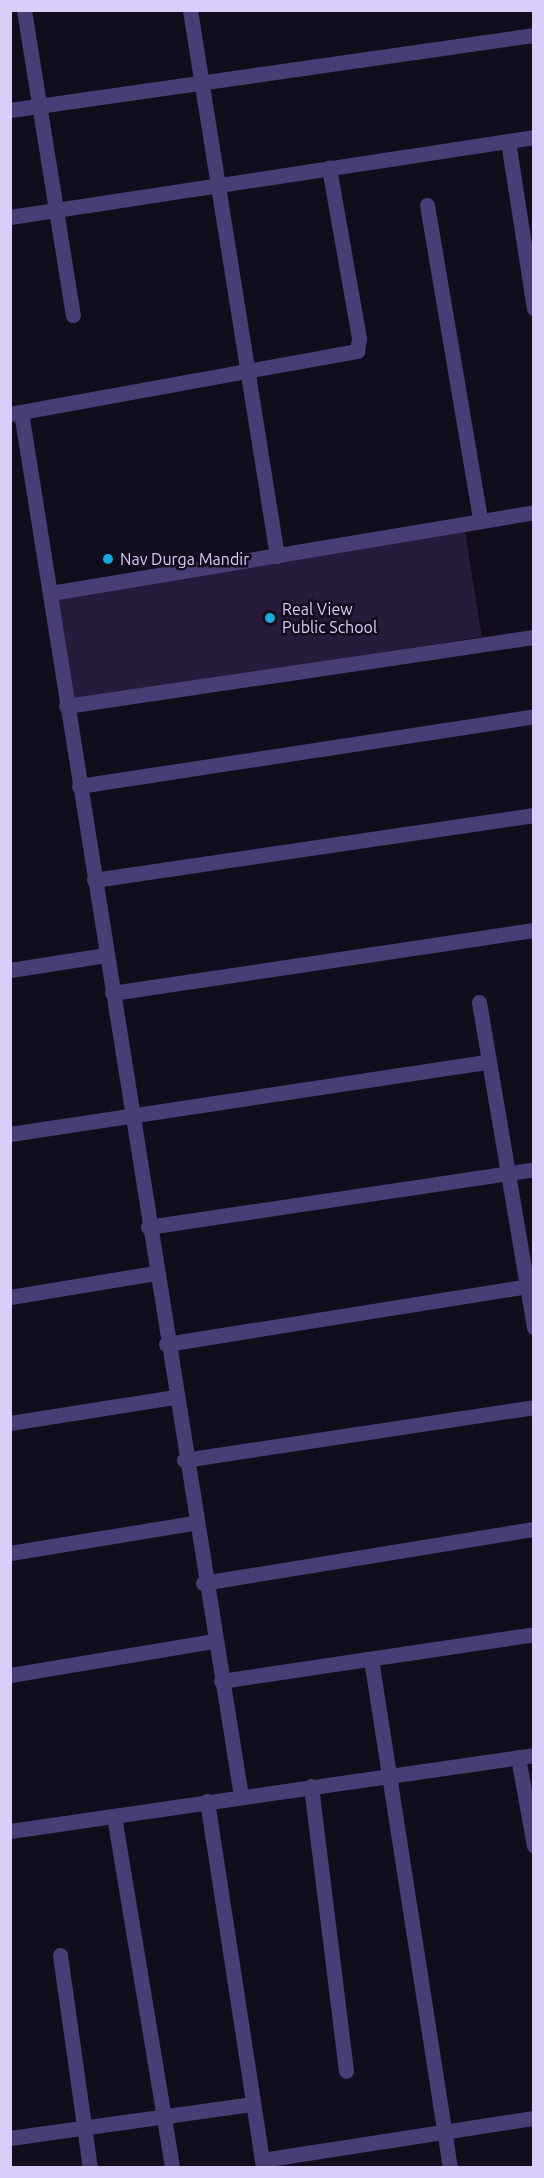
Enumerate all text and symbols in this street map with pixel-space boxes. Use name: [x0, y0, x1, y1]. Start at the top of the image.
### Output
place label: Nav Durga Mandir: [120, 549, 249, 569]
marker: Nav Durga Mandir: [101, 552, 115, 566]
place label: Real View Public School: [282, 599, 377, 637]
marker: Real View Public School: [263, 611, 277, 625]

